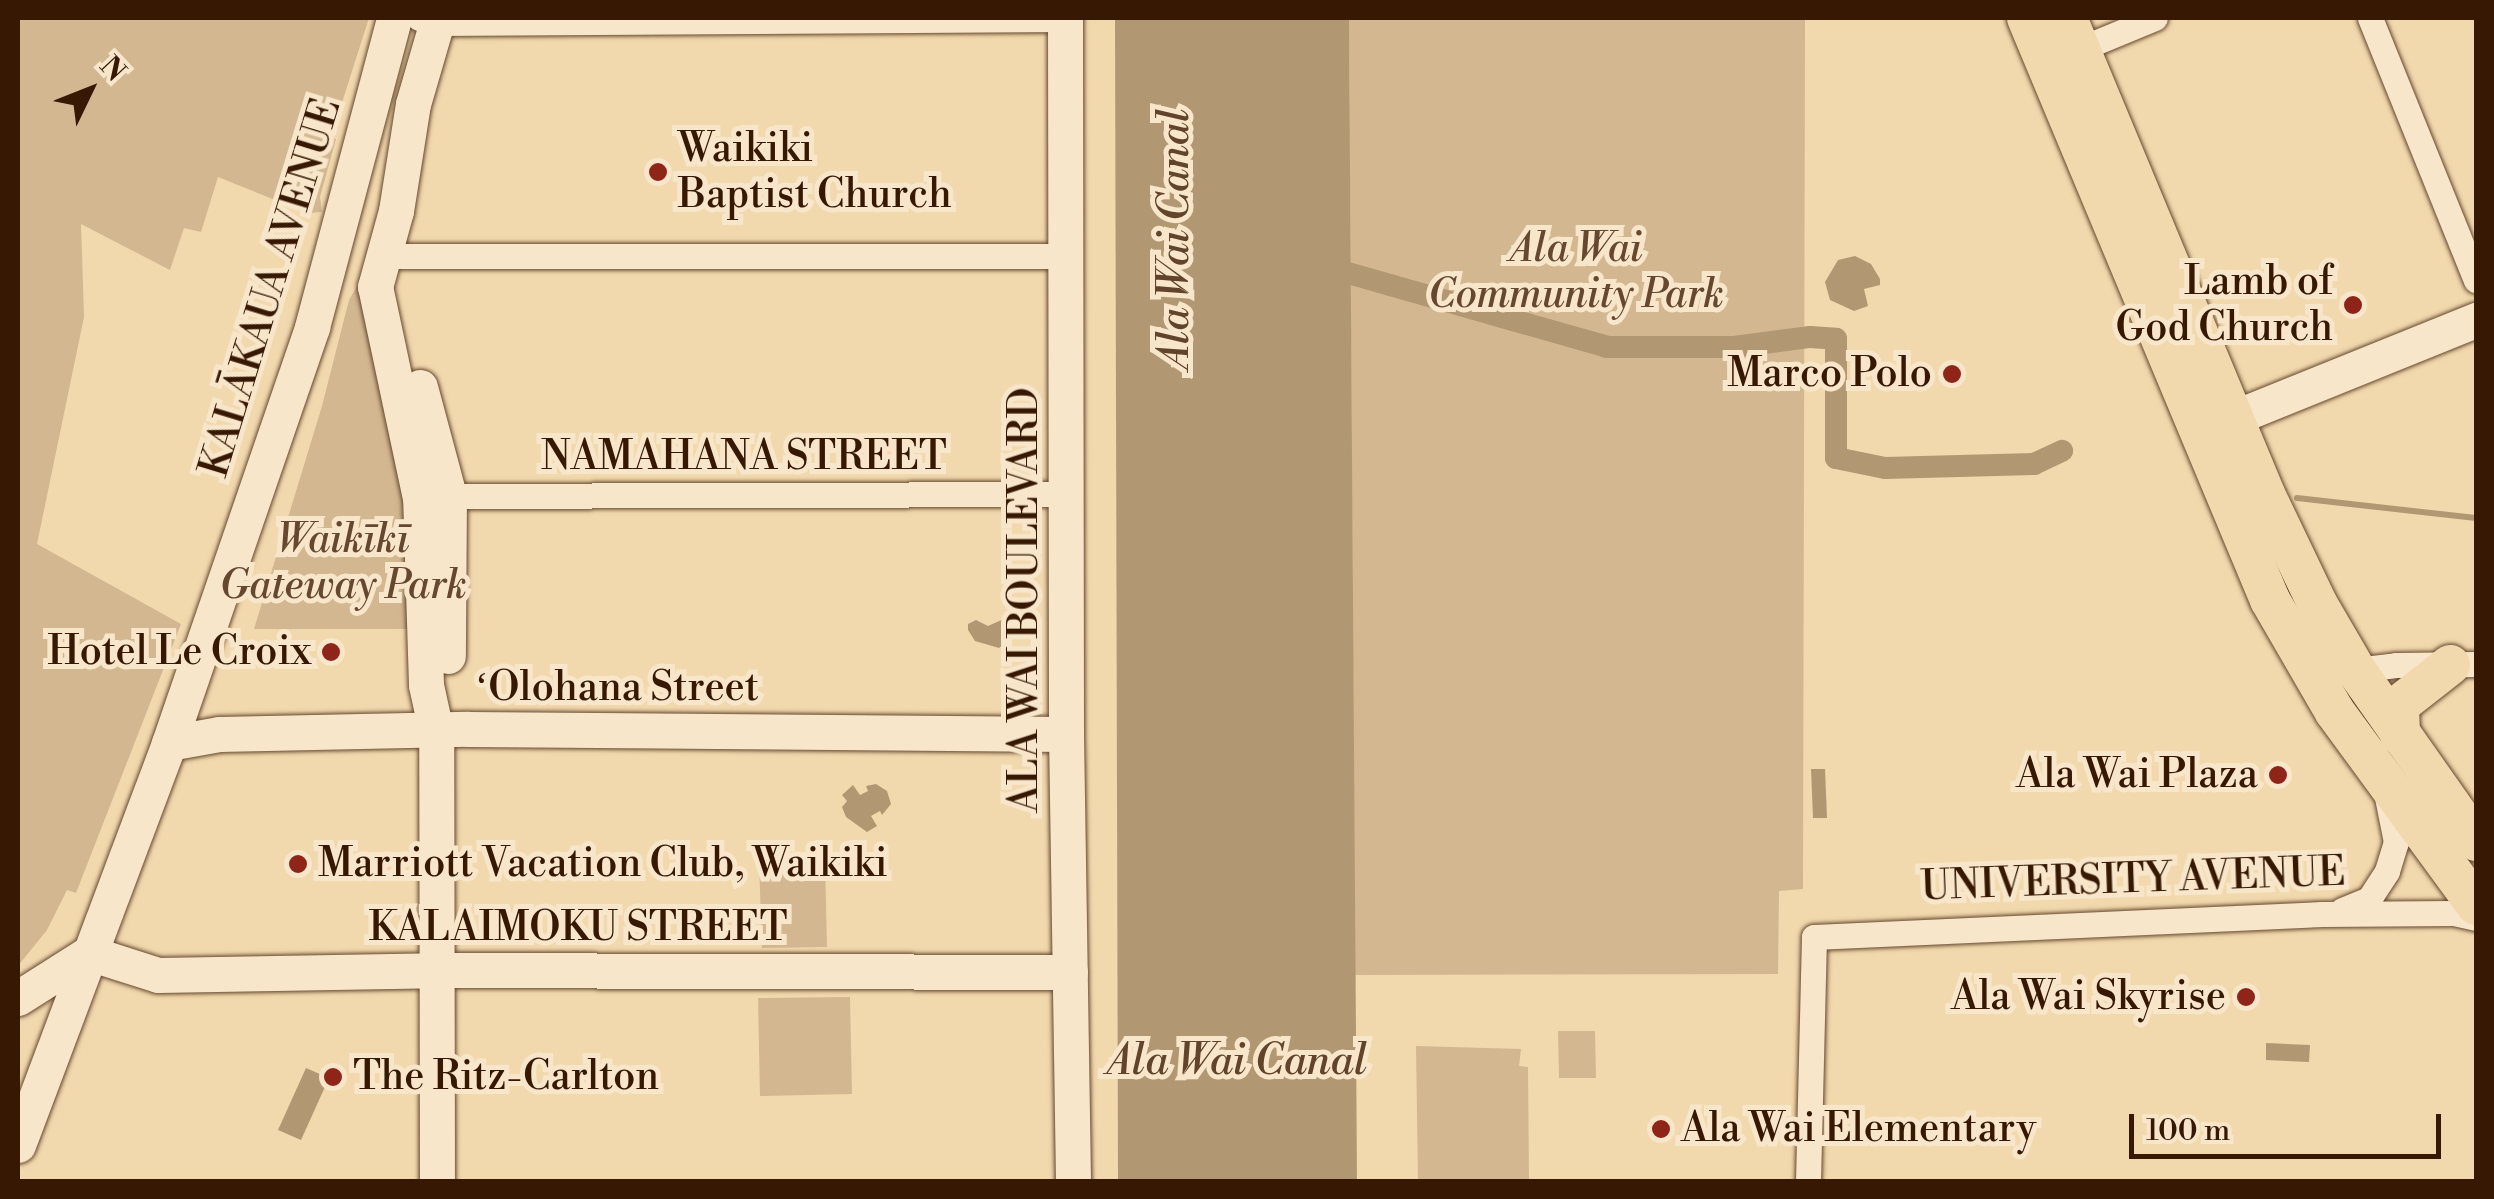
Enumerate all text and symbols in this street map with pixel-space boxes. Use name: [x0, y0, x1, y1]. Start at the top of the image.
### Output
north arrow: [40, 40, 140, 140]
text: N: [92, 49, 133, 89]
street label: KALĀKAUA AVENUE: [191, 93, 351, 483]
water label: Ala Wai Canal: [1151, 109, 1201, 369]
place label: Waikiki Baptist Church: [678, 125, 952, 219]
marker: Waikiki Baptist Church: [647, 161, 669, 183]
park label: Ala Wai Community Park: [1428, 225, 1724, 319]
place label: Lamb of God Church: [2115, 258, 2333, 352]
marker: Lamb of God Church: [2342, 294, 2364, 316]
place label: Marco Polo: [1727, 350, 1932, 398]
marker: Marco Polo: [1941, 363, 1963, 385]
street label: ALA WAI BOULEVARD: [1001, 387, 1049, 813]
street label: NAMAHANA STREET: [541, 433, 947, 481]
park label: Waikīkī Gateway Park: [219, 516, 467, 610]
place label: Hotel Le Croix: [48, 628, 311, 676]
marker: Hotel Le Croix: [320, 641, 342, 663]
street label: ʻOlohana Street: [475, 664, 759, 712]
place label: Ala Wai Plaza: [2016, 751, 2258, 799]
marker: Ala Wai Plaza: [2267, 764, 2289, 786]
place label: Marriott Vacation Club, Waikiki: [318, 840, 888, 888]
street label: UNIVERSITY AVENUE: [1920, 849, 2346, 911]
marker: Marriott Vacation Club, Waikiki: [287, 853, 309, 875]
street label: KALAIMOKU STREET: [368, 904, 788, 952]
place label: Ala Wai Skyrise: [1951, 973, 2226, 1021]
marker: Ala Wai Skyrise: [2235, 986, 2257, 1008]
water label: Ala Wai Canal: [1107, 1037, 1367, 1087]
place label: The Ritz-Carlton: [353, 1053, 659, 1101]
marker: The Ritz-Carlton: [322, 1066, 344, 1088]
scale bar: [2134, 1094, 2446, 1156]
place label: Ala Wai Elementary: [1681, 1105, 2036, 1153]
text: 100 m: [2146, 1112, 2230, 1150]
marker: Ala Wai Elementary: [1650, 1118, 1672, 1140]

